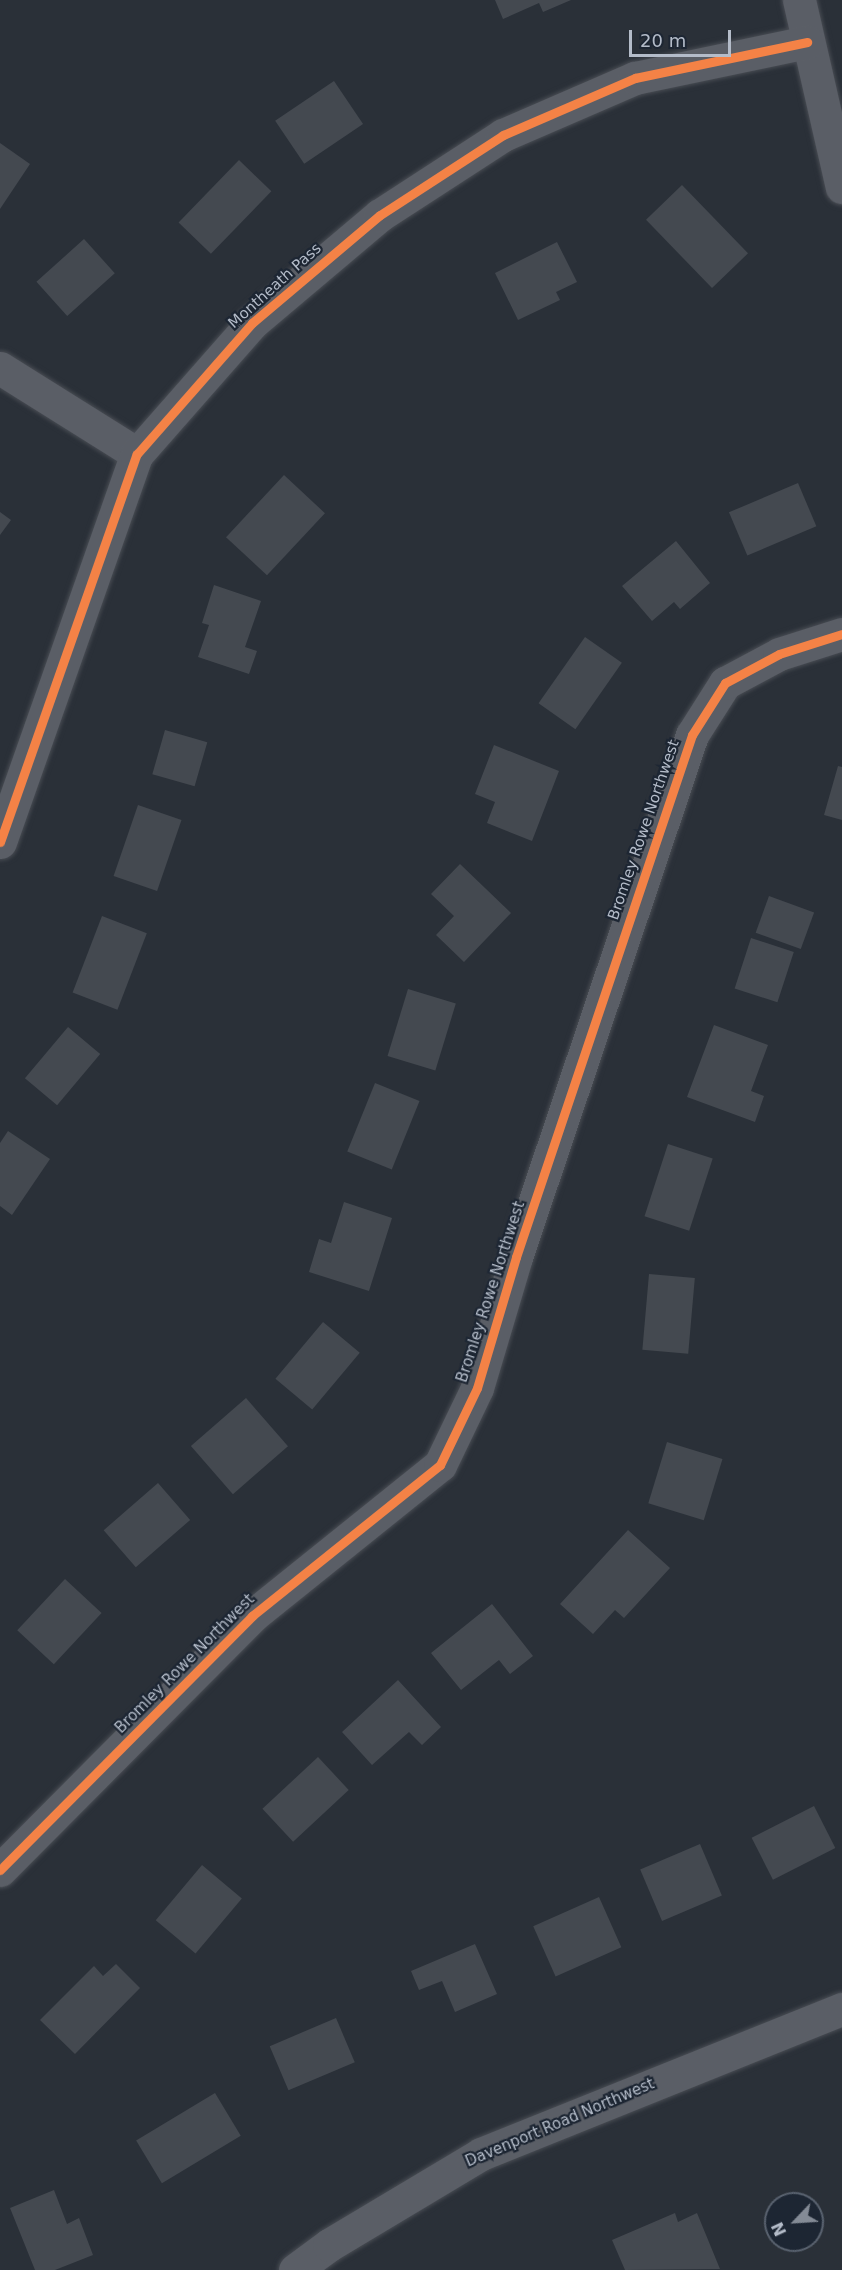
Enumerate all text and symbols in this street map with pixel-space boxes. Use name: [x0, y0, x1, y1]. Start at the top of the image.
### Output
scale bar: [632, 18, 734, 56]
text: 20 m: [640, 30, 686, 51]
street label: Montheath Pass: [225, 240, 325, 332]
street label: Bromley Rowe Northwest: [605, 738, 683, 922]
street label: Bromley Rowe Northwest: [453, 1199, 529, 1385]
street label: Bromley Rowe Northwest: [112, 1591, 258, 1737]
street label: Davenport Road Northwest: [463, 2075, 657, 2171]
north arrow: [764, 2192, 824, 2252]
text: N: [768, 2219, 790, 2239]

